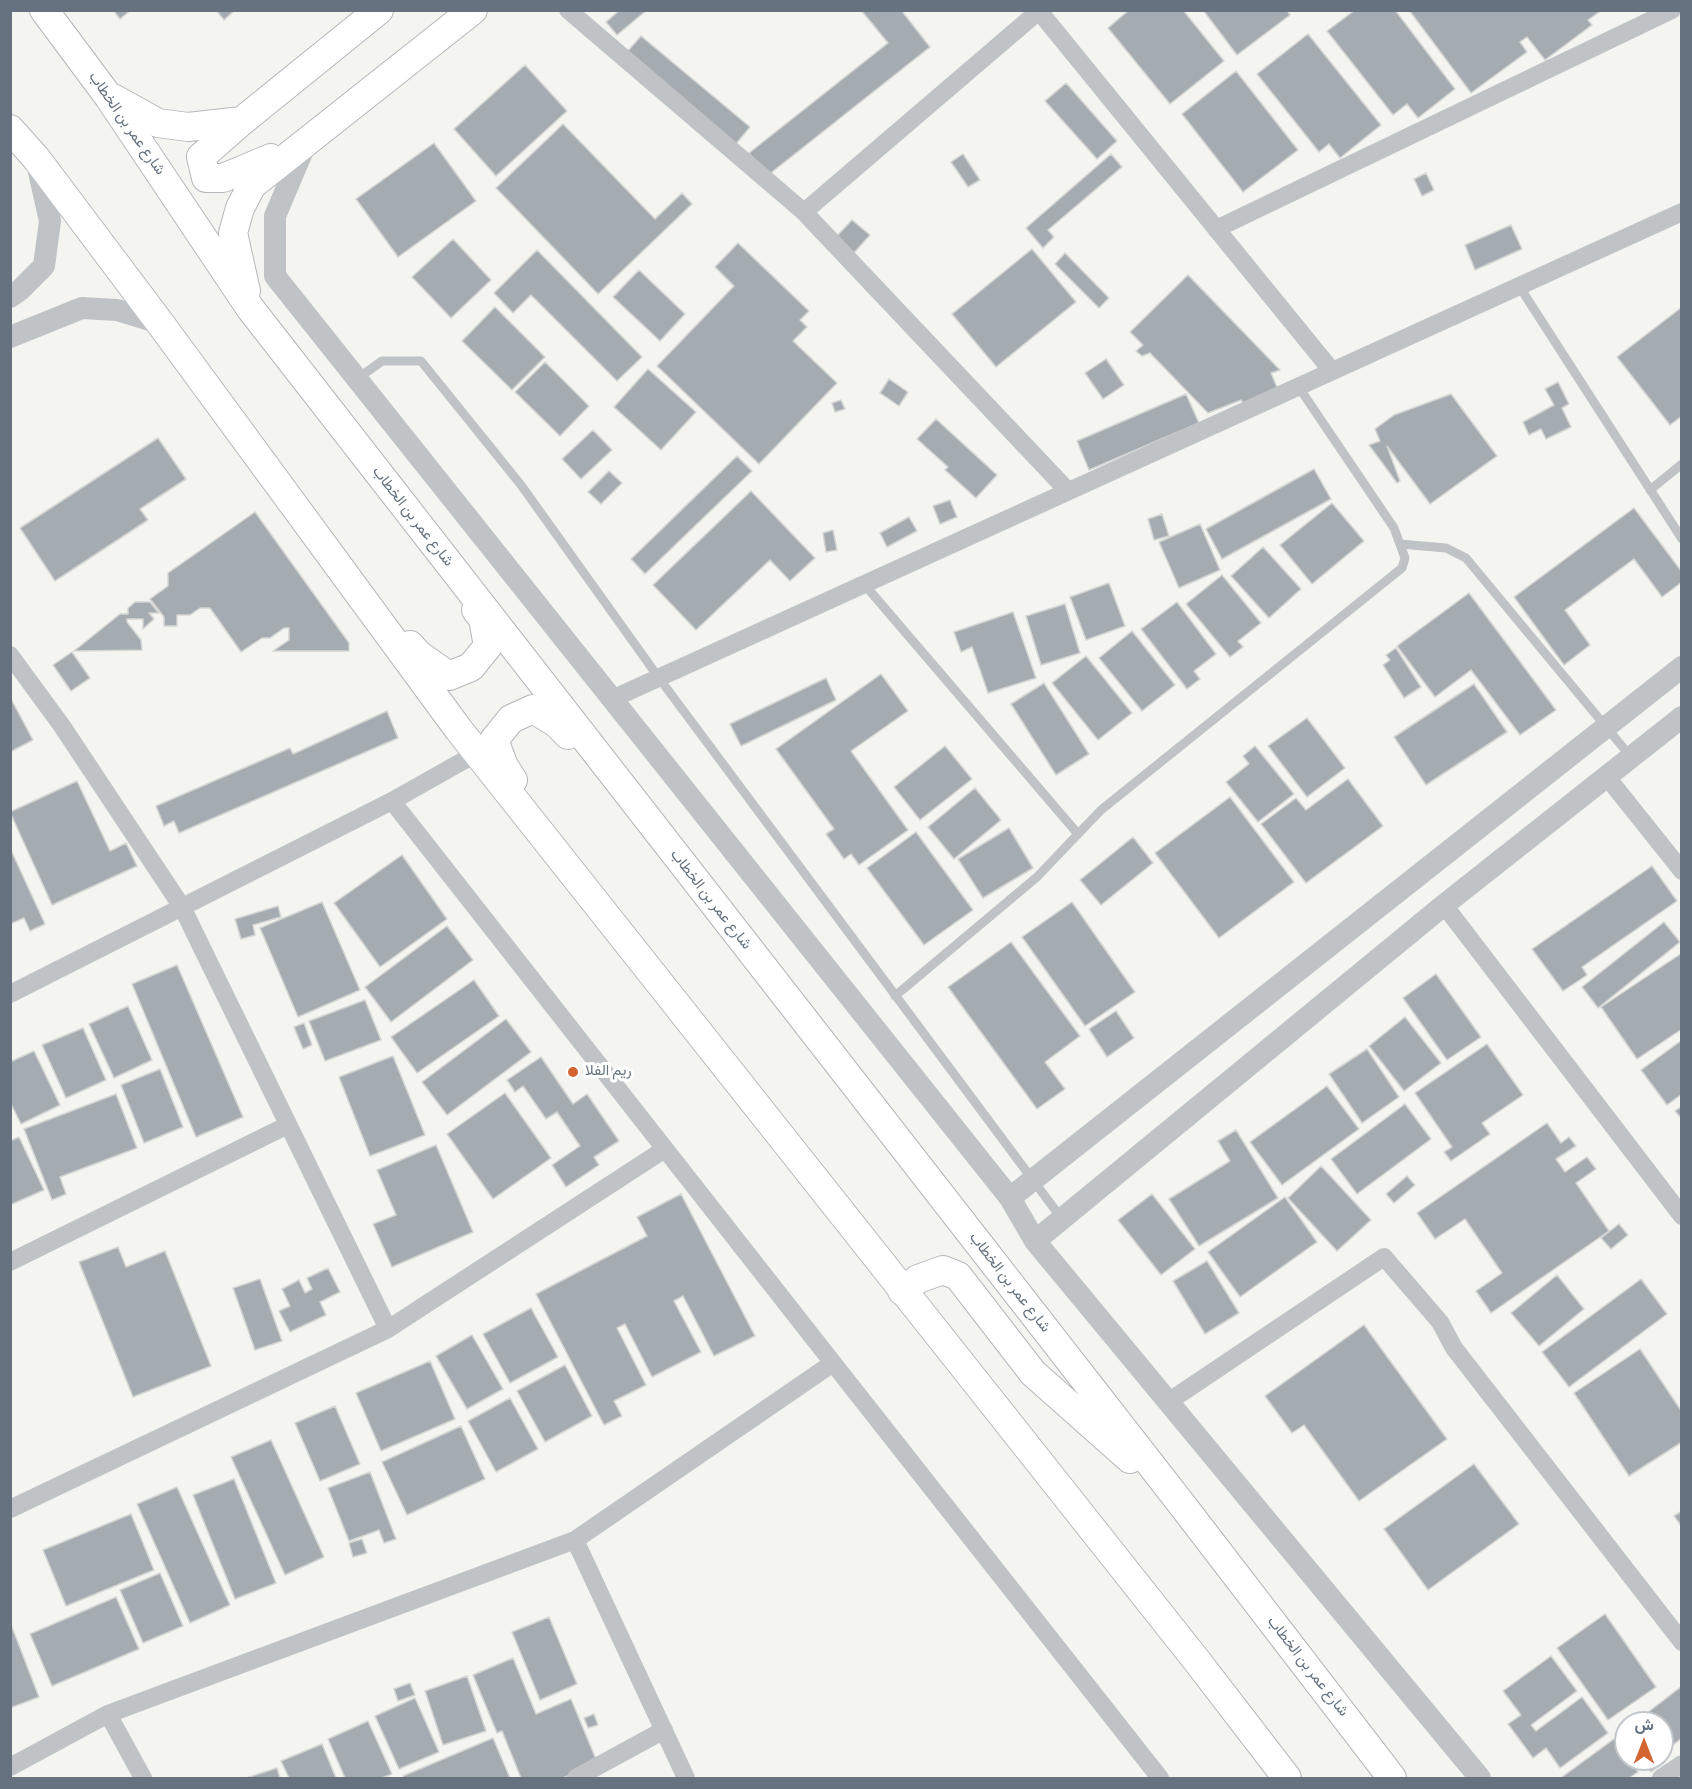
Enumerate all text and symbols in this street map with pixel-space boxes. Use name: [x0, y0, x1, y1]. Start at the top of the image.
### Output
street label: شارع عمر بن الخطاب: [84, 69, 168, 179]
street label: شارع عمر بن الخطاب: [367, 463, 457, 571]
street label: شارع عمر بن الخطاب: [665, 846, 755, 954]
place label: ريم الفلا: [585, 1063, 632, 1081]
marker: ريم الفلا: [566, 1065, 580, 1079]
street label: شارع عمر بن الخطاب: [964, 1229, 1054, 1337]
street label: شارع عمر بن الخطاب: [1262, 1613, 1352, 1721]
north arrow: [1614, 1711, 1674, 1771]
text: ش: [1634, 1714, 1654, 1736]

